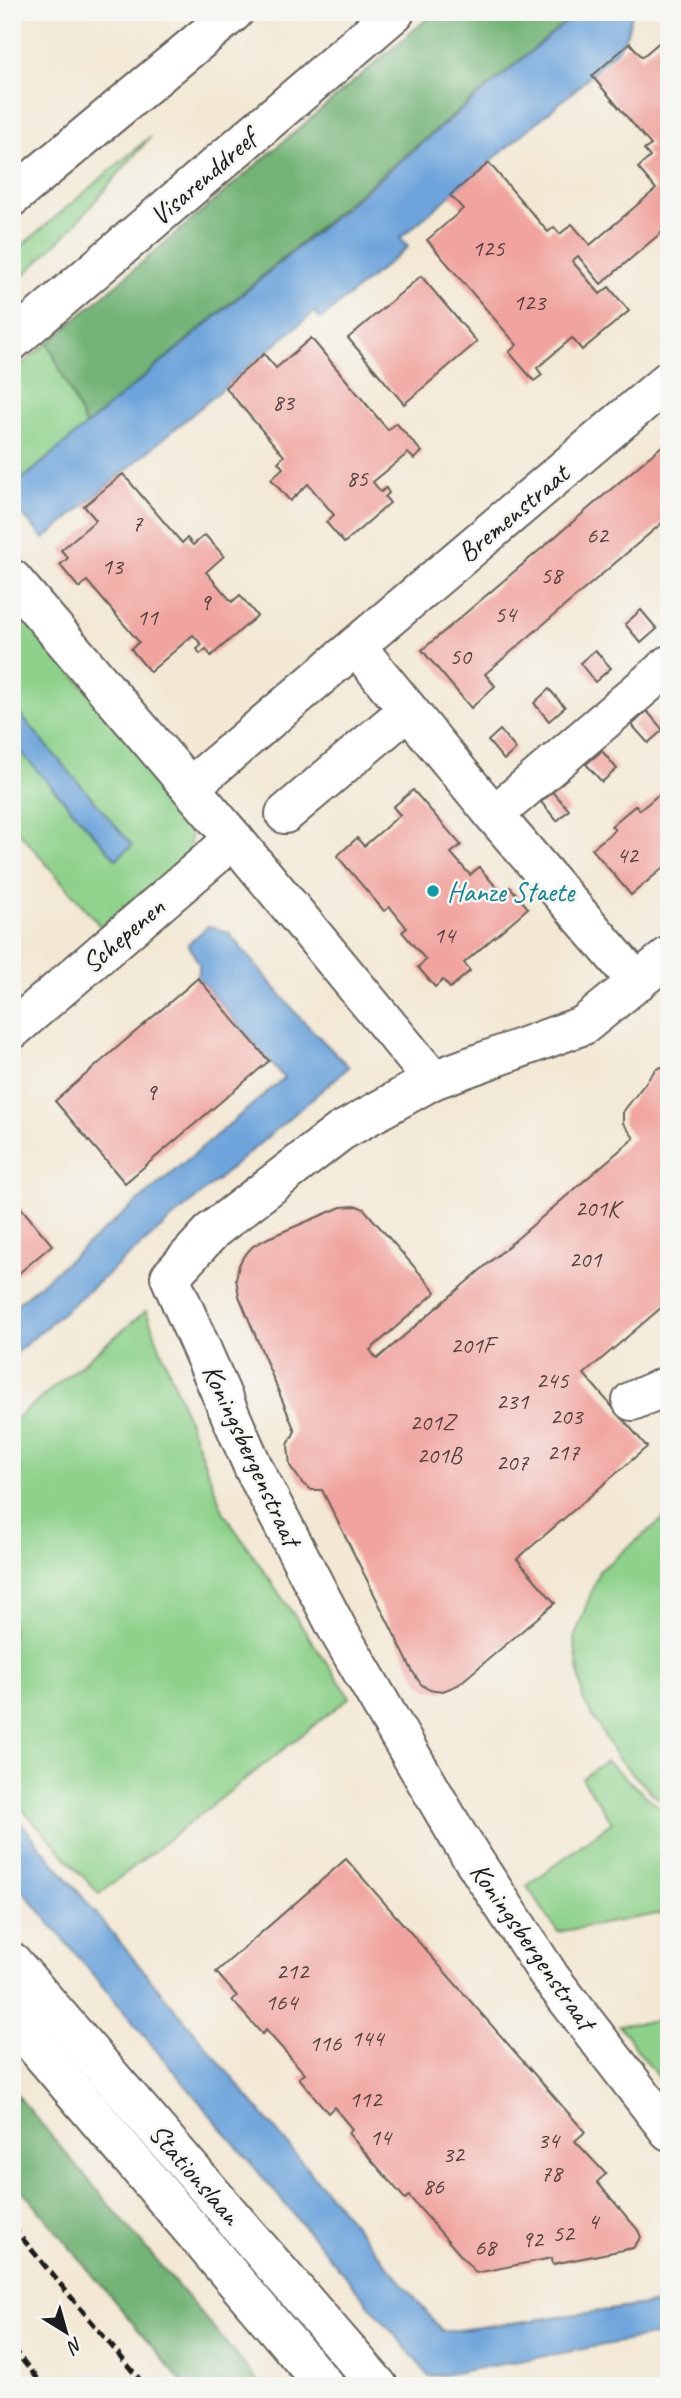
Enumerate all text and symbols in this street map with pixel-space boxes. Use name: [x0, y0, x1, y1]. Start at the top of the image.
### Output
street label: Visarenddreef: [142, 117, 268, 233]
house number: 125: [472, 233, 505, 263]
house number: 123: [513, 287, 547, 317]
house number: 83: [272, 387, 296, 417]
street label: Bremenstraat: [450, 455, 578, 570]
house number: 85: [346, 463, 369, 493]
house number: 7: [132, 508, 144, 538]
house number: 62: [586, 520, 610, 550]
house number: 13: [101, 551, 125, 581]
house number: 58: [540, 560, 564, 590]
house number: 9: [200, 587, 213, 617]
house number: 54: [494, 599, 518, 629]
house number: 11: [136, 602, 159, 632]
house number: 50: [449, 641, 473, 671]
house number: 42: [616, 840, 640, 870]
place label: Hanze Staete: [447, 874, 576, 909]
marker: Hanze Staete: [425, 883, 441, 899]
street label: Schepenen: [74, 889, 172, 981]
house number: 14: [433, 920, 457, 950]
house number: 9: [146, 1077, 159, 1107]
house number: 201K: [575, 1193, 624, 1223]
house number: 201: [569, 1244, 602, 1274]
house number: 201F: [450, 1330, 499, 1360]
street label: Koningsbergenstraat: [195, 1359, 311, 1555]
house number: 245: [536, 1365, 569, 1395]
house number: 231: [496, 1386, 529, 1416]
house number: 203: [550, 1401, 584, 1431]
house number: 201Z: [410, 1407, 458, 1437]
house number: 217: [547, 1437, 580, 1467]
house number: 201B: [417, 1440, 463, 1470]
house number: 207: [496, 1447, 529, 1477]
street label: Koningsbergenstraat: [462, 1856, 606, 2039]
house number: 212: [276, 1956, 310, 1986]
house number: 164: [265, 1987, 299, 2017]
house number: 144: [351, 2023, 385, 2053]
house number: 116: [309, 2028, 342, 2058]
house number: 112: [349, 2084, 383, 2114]
street label: Stationslaan: [141, 2116, 249, 2233]
house number: 14: [369, 2122, 393, 2152]
house number: 34: [537, 2125, 561, 2155]
house number: 32: [442, 2139, 466, 2169]
house number: 78: [540, 2158, 564, 2188]
house number: 86: [422, 2171, 445, 2201]
house number: 4: [588, 2206, 601, 2236]
house number: 52: [552, 2218, 576, 2248]
house number: 92: [521, 2224, 545, 2254]
house number: 68: [474, 2232, 498, 2262]
north arrow: [32, 2296, 102, 2366]
text: N: [61, 2332, 88, 2360]

